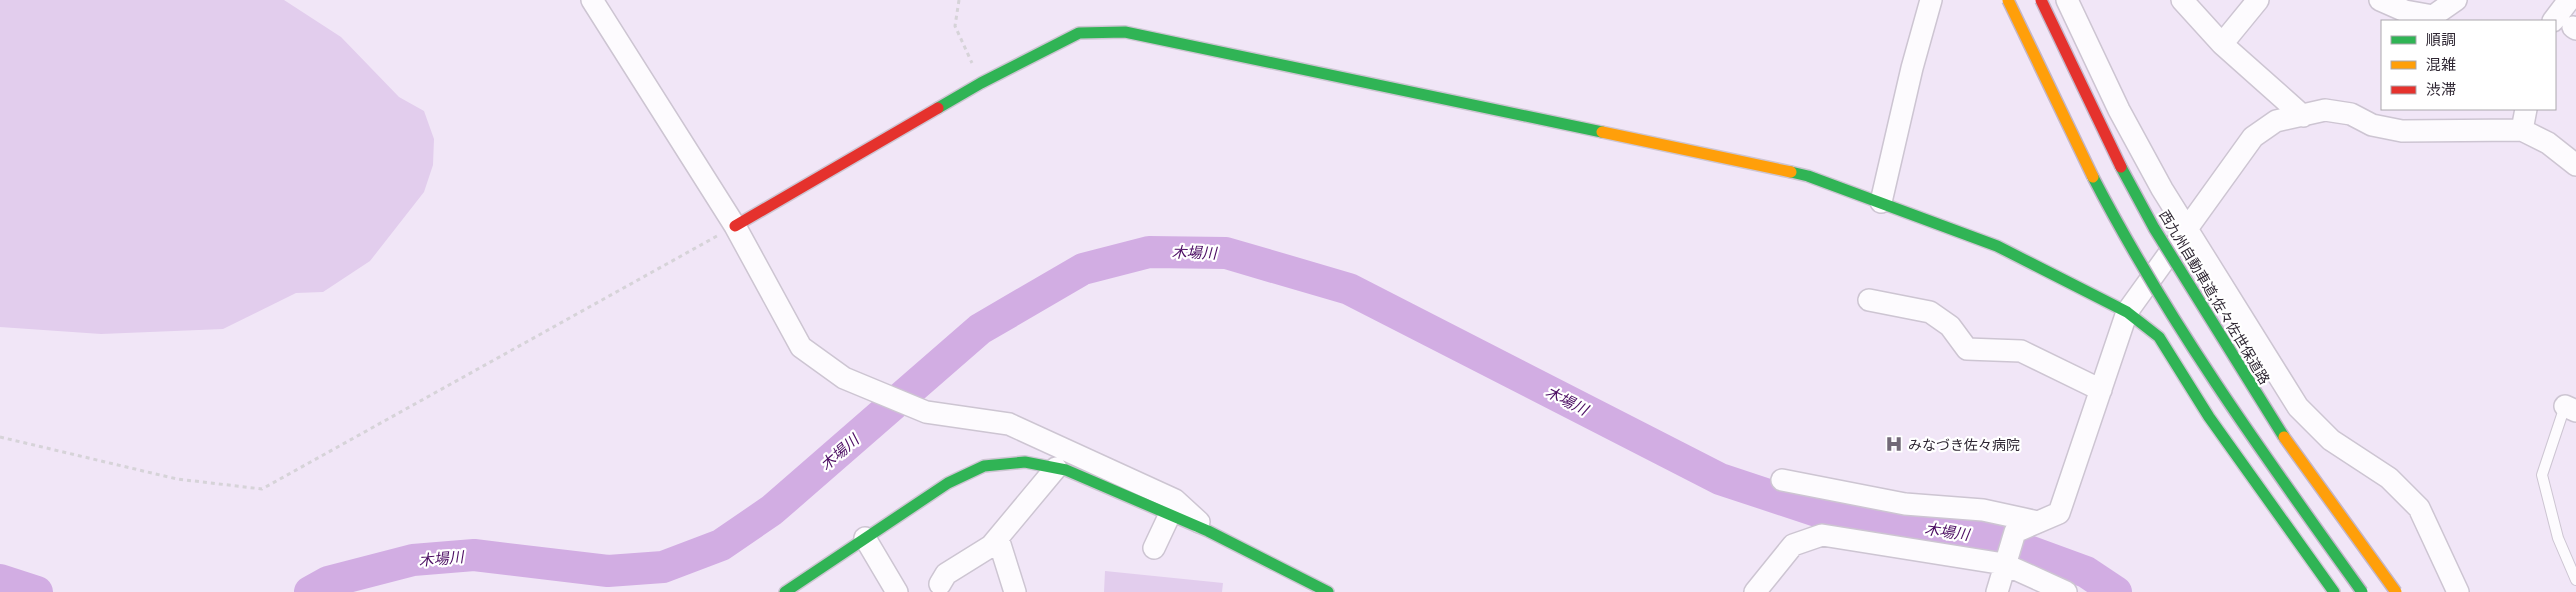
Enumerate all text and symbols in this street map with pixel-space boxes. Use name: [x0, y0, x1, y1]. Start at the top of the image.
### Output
legend: [2381, 20, 2556, 110]
text: 順調: [2426, 29, 2456, 49]
text: 混雑: [2426, 54, 2456, 74]
text: 渋滞: [2426, 79, 2456, 99]
street label: 西九州自動車道;佐々佐世保道路: [2155, 206, 2275, 388]
water label: 木場川: [1171, 242, 1219, 262]
water label: 木場川: [1542, 381, 1593, 420]
water label: 木場川: [815, 428, 864, 474]
hospital icon: みなづき佐々病院: [1884, 434, 1904, 454]
place label: みなづき佐々病院: [1908, 435, 2020, 454]
water label: 木場川: [1923, 518, 1973, 544]
water label: 木場川: [418, 546, 466, 570]

